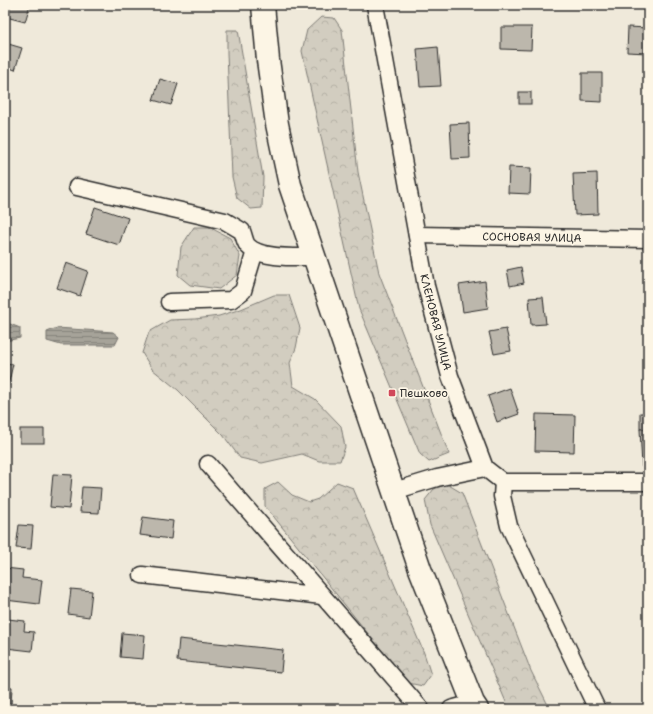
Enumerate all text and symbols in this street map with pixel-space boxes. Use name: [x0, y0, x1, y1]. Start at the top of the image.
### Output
street label: СОСНОВАЯ УЛИЦА: [482, 229, 582, 246]
street label: КЛЕНОВАЯ УЛИЦА: [416, 272, 455, 372]
place label: Пешково: [400, 386, 448, 401]
marker: Пешково: [387, 388, 397, 398]

